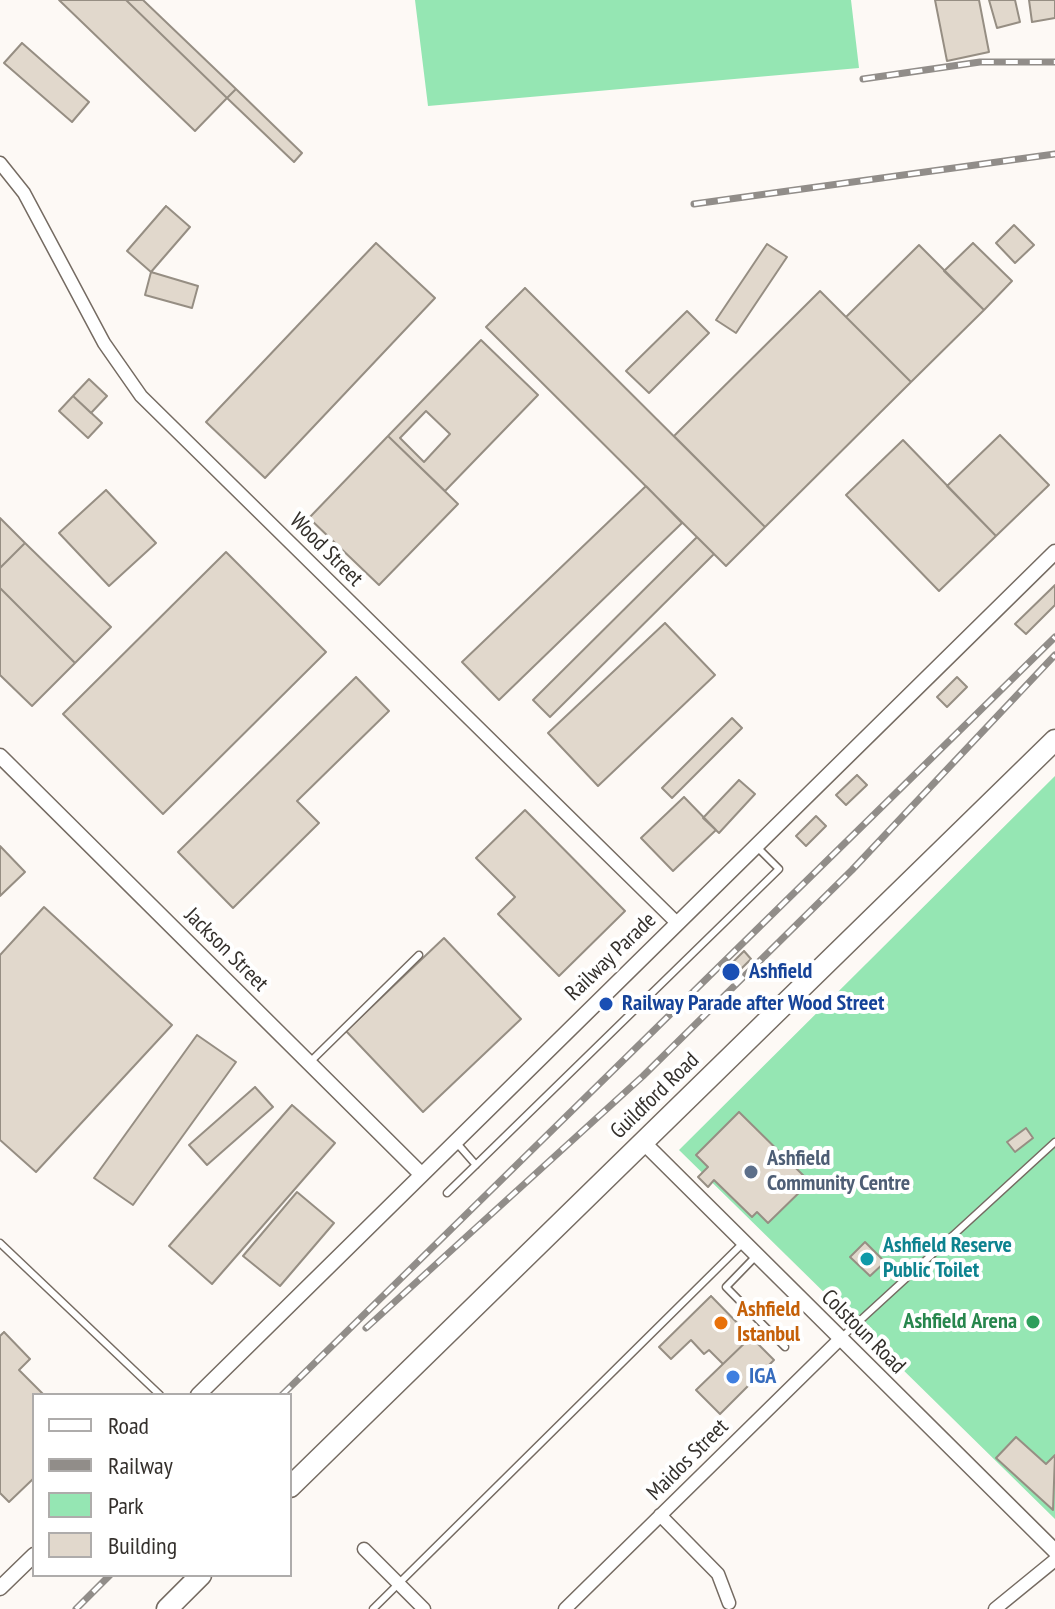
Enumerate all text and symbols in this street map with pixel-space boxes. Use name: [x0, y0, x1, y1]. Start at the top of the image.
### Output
street label: Wood Street: [284, 508, 368, 592]
street label: Jackson Street: [179, 903, 273, 997]
street label: Railway Parade: [560, 907, 662, 1007]
place label: Ashfield: [749, 959, 812, 985]
marker: Ashfield: [720, 961, 742, 983]
place label: Railway Parade after Wood Street: [622, 991, 884, 1017]
marker: Railway Parade after Wood Street: [597, 995, 615, 1013]
street label: Guildford Road: [605, 1047, 705, 1145]
place label: Ashfield Community Centre: [767, 1146, 910, 1198]
marker: Ashfield Community Centre: [742, 1163, 760, 1181]
place label: Ashfield Reserve Public Toilet: [883, 1233, 1012, 1284]
marker: Ashfield Reserve Public Toilet: [858, 1250, 876, 1268]
street label: Colstoun Road: [815, 1284, 911, 1380]
place label: Ashfield Istanbul: [737, 1297, 800, 1348]
place label: Ashfield Arena: [903, 1309, 1017, 1335]
marker: Ashfield Arena: [1024, 1313, 1042, 1331]
marker: Ashfield Istanbul: [712, 1314, 730, 1332]
place label: IGA: [749, 1364, 776, 1390]
marker: IGA: [724, 1368, 742, 1386]
legend: [32, 1393, 292, 1577]
text: Road: [108, 1410, 149, 1441]
street label: Maidos Street: [642, 1414, 734, 1506]
text: Railway: [108, 1450, 173, 1481]
text: Park: [108, 1490, 144, 1521]
text: Building: [108, 1530, 177, 1561]

